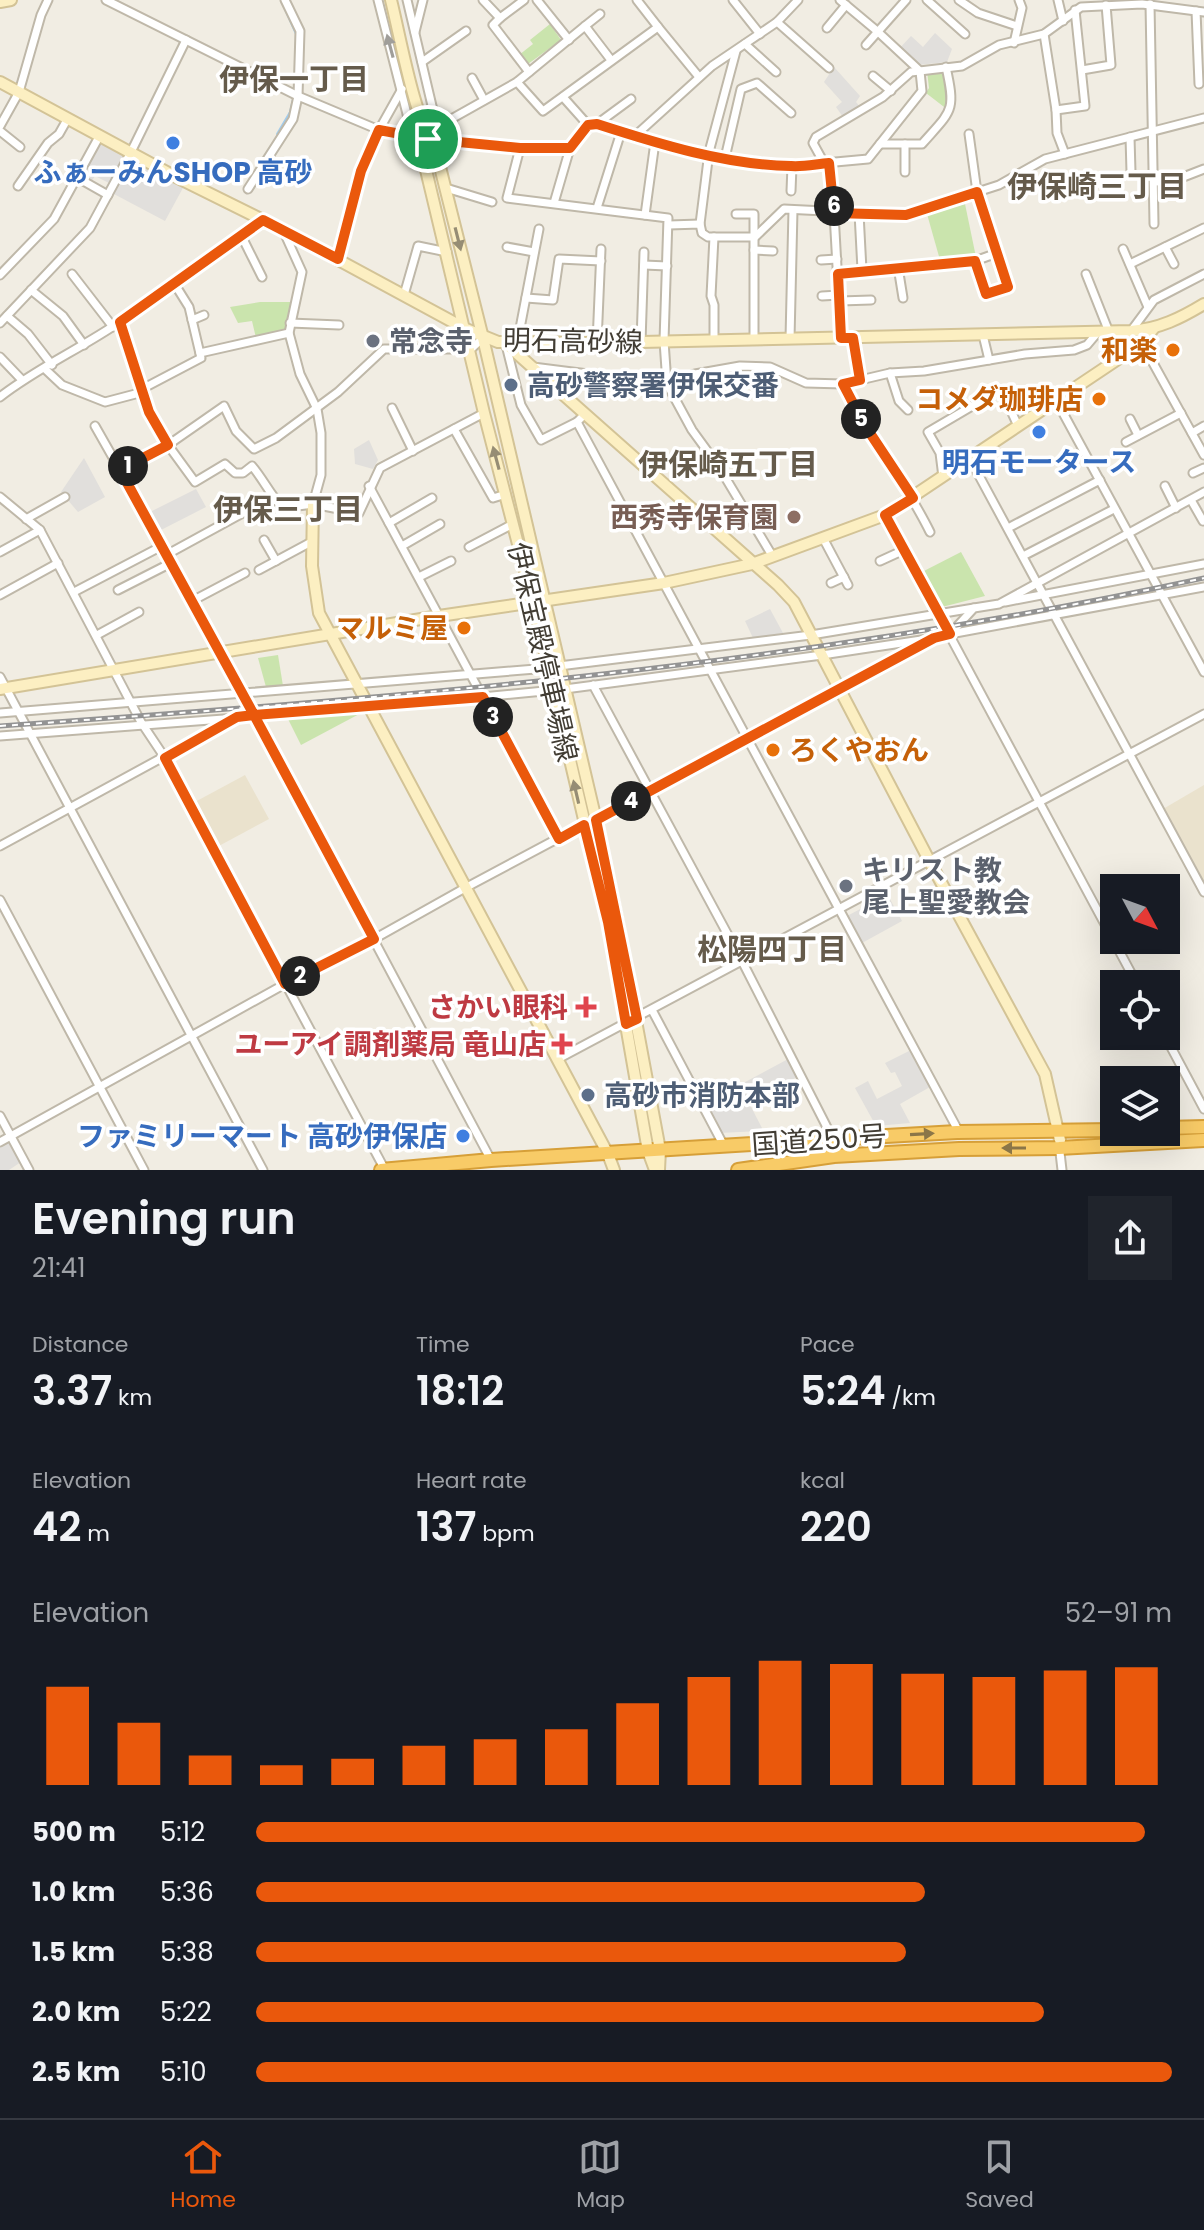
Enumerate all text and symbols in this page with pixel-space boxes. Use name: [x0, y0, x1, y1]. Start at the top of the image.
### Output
one-way arrow: [384, 33, 396, 58]
district label: 伊保一丁目: [219, 58, 369, 101]
pin: [394, 105, 462, 173]
icon: arrive: [406, 117, 450, 161]
marker: ふぁーみんSHOP 高砂: [164, 134, 182, 152]
place label: ふぁーみんSHOP 高砂: [33, 153, 313, 192]
district label: 伊保崎三丁目: [1007, 165, 1187, 208]
pin: 6: [814, 186, 854, 226]
text: 6: [827, 190, 841, 221]
one-way arrow: [453, 227, 465, 252]
street label: 明石高砂線: [503, 321, 643, 362]
place label: 常念寺: [389, 322, 473, 361]
place label: 和楽: [1101, 331, 1157, 370]
marker: 常念寺: [364, 332, 382, 350]
marker: 和楽: [1164, 341, 1182, 359]
place label: 高砂警察署伊保交番: [527, 366, 779, 405]
marker: 高砂警察署伊保交番: [502, 376, 520, 394]
place label: コメダ珈琲店: [915, 380, 1083, 419]
marker: コメダ珈琲店: [1090, 390, 1108, 408]
pin: 5: [841, 399, 881, 439]
text: 5: [854, 403, 868, 434]
marker: 明石モータース: [1030, 423, 1048, 441]
district label: 伊保崎五丁目: [638, 443, 818, 486]
place label: 明石モータース: [942, 443, 1136, 482]
one-way arrow: [489, 445, 502, 470]
pin: 1: [108, 446, 148, 486]
text: 1: [124, 450, 132, 481]
district label: 伊保三丁目: [213, 488, 363, 531]
place label: 西秀寺保育園: [610, 498, 778, 537]
marker: 西秀寺保育園: [785, 508, 803, 526]
street label: 伊保宝殿停車場線: [498, 539, 587, 766]
place label: マルミ屋: [336, 609, 448, 648]
marker: マルミ屋: [455, 619, 473, 637]
pin: 3: [473, 697, 513, 737]
text: 3: [486, 701, 500, 732]
place label: ろくやおん: [789, 731, 929, 770]
marker: ろくやおん: [764, 741, 782, 759]
one-way arrow: [570, 780, 582, 805]
pin: 4: [611, 781, 651, 821]
text: 4: [624, 785, 638, 816]
place label: キリスト教 尾上聖愛教会: [862, 851, 1030, 922]
north arrow: [1100, 874, 1180, 954]
map controls: [1100, 874, 1180, 1146]
marker: キリスト教 尾上聖愛教会: [837, 877, 855, 895]
district label: 松陽四丁目: [697, 928, 847, 971]
pin: 2: [280, 956, 320, 996]
text: 2: [294, 960, 306, 991]
button: locate: [1100, 970, 1180, 1050]
place label: さかい眼科: [428, 988, 568, 1027]
marker: さかい眼科: [575, 996, 597, 1018]
place label: ユーアイ調剤薬局 竜山店: [235, 1025, 546, 1064]
marker: ユーアイ調剤薬局 竜山店: [553, 1035, 571, 1053]
button: layers: [1100, 1066, 1180, 1146]
place label: 高砂市消防本部: [604, 1076, 800, 1115]
marker: 高砂市消防本部: [579, 1086, 597, 1104]
street label: 国道250号: [750, 1116, 888, 1165]
place label: ファミリーマート 高砂伊保店: [77, 1117, 447, 1156]
marker: ファミリーマート 高砂伊保店: [454, 1127, 472, 1145]
one-way arrow: [910, 1127, 935, 1140]
one-way arrow: [1001, 1142, 1026, 1154]
text: Evening run: [32, 1188, 296, 1249]
button: share: [1088, 1196, 1172, 1280]
text: 21:41: [32, 1250, 85, 1286]
text: Distance: [32, 1329, 128, 1360]
text: Time: [416, 1329, 470, 1360]
text: Pace: [800, 1329, 855, 1360]
text: 3.37: [32, 1363, 112, 1419]
text: 18:12: [416, 1363, 504, 1419]
text: 5:24: [800, 1363, 886, 1419]
text: km: [112, 1382, 152, 1413]
text: /km: [886, 1382, 936, 1413]
text: Elevation: [32, 1465, 131, 1496]
text: Heart rate: [416, 1465, 527, 1496]
text: kcal: [800, 1465, 845, 1496]
text: 42: [32, 1499, 81, 1555]
text: 137: [416, 1499, 476, 1555]
text: 220: [800, 1499, 872, 1555]
text: m: [81, 1518, 110, 1549]
text: bpm: [476, 1518, 535, 1549]
text: Elevation: [32, 1595, 149, 1631]
text: 52–91 m: [1065, 1595, 1172, 1631]
text: 500 m: [32, 1814, 116, 1850]
text: 5:12: [160, 1814, 205, 1850]
text: 1.0 km: [32, 1874, 115, 1910]
text: 5:36: [160, 1874, 214, 1910]
text: 1.5 km: [32, 1934, 115, 1970]
text: 5:38: [160, 1934, 214, 1970]
text: 2.0 km: [32, 1994, 120, 2030]
text: 5:22: [160, 1994, 212, 2030]
text: 2.5 km: [32, 2054, 120, 2090]
text: 5:10: [160, 2054, 207, 2090]
tab: Home: [170, 2135, 236, 2216]
tab: Map: [576, 2135, 625, 2216]
tab: Saved: [965, 2135, 1034, 2216]

